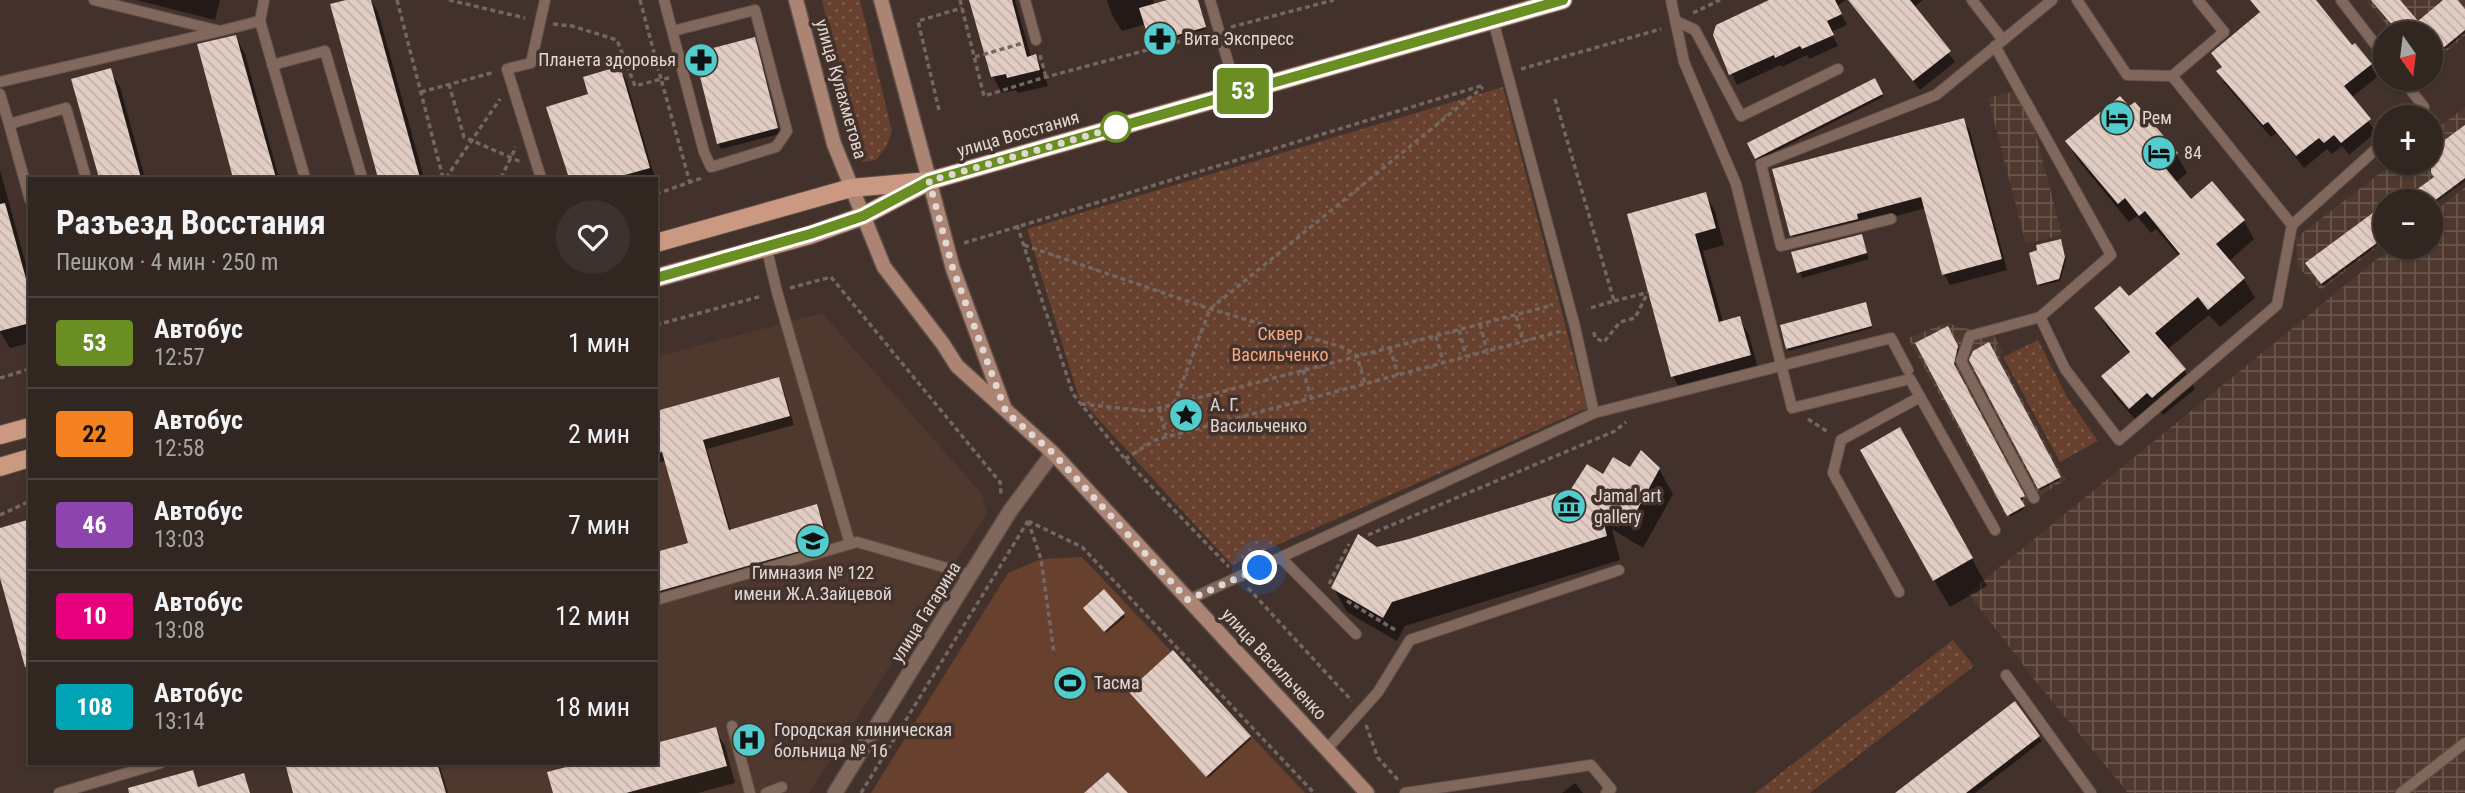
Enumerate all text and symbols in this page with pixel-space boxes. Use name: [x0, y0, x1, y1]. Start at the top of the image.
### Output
street label: улица Кулахметова: [812, 17, 871, 161]
pharmacy icon: Вита Экспресс: [1141, 20, 1179, 58]
north arrow: [2373, 21, 2443, 91]
map controls: [2373, 21, 2443, 259]
place label: Вита Экспресс: [1184, 28, 1294, 49]
pharmacy icon: Планета здоровья: [682, 41, 720, 79]
place label: Планета здоровья: [538, 49, 676, 70]
line badge: 53: [1212, 68, 1274, 114]
text: 53: [1231, 77, 1255, 105]
hotel icon: Рем: [2098, 99, 2136, 137]
button: +: [2373, 105, 2443, 175]
street label: улица Восстания: [954, 106, 1081, 161]
place label: Рем: [2142, 107, 2172, 128]
unlabelled marker: [1101, 112, 1131, 142]
hotel icon: 84: [2140, 134, 2178, 172]
place label: 84: [2184, 142, 2202, 163]
button: −: [2373, 189, 2443, 259]
button: heart: [556, 200, 630, 274]
text: Разъезд Восстания: [56, 203, 326, 242]
text: Пешком · 4 мин · 250 m: [56, 249, 278, 276]
text: Автобус: [154, 314, 243, 344]
park label: Сквер Васильченко: [1231, 323, 1329, 365]
text: 1 мин: [568, 328, 630, 358]
text: 53: [82, 329, 107, 357]
text: 12:57: [154, 344, 205, 371]
place label: А. Г. Васильченко: [1210, 394, 1307, 436]
place icon: А. Г. Васильченко: [1167, 396, 1205, 434]
text: Автобус: [154, 405, 243, 435]
text: 2 мин: [568, 419, 630, 449]
text: 22: [82, 420, 107, 448]
text: 12:58: [154, 435, 205, 462]
place label: Jamal art gallery: [1594, 485, 1662, 527]
museum icon: Jamal art gallery: [1550, 487, 1588, 525]
text: Автобус: [154, 496, 243, 526]
text: 7 мин: [568, 510, 630, 540]
text: 46: [82, 511, 107, 539]
school or university icon: Гимназия № 122 имени Ж.А.Зайцевой: [794, 522, 832, 560]
text: 13:03: [154, 526, 205, 553]
your location: [1242, 550, 1277, 585]
street label: улица Гагарина: [886, 558, 965, 666]
place label: Гимназия № 122 имени Ж.А.Зайцевой: [734, 562, 892, 604]
text: Автобус: [154, 587, 243, 617]
text: 12 мин: [555, 601, 630, 631]
text: 10: [82, 602, 107, 630]
street label: улица Васильченко: [1217, 604, 1331, 724]
text: 13:08: [154, 617, 205, 644]
sports icon: Тасма: [1051, 664, 1089, 702]
place label: Тасма: [1094, 672, 1140, 693]
text: Автобус: [154, 678, 243, 708]
text: 18 мин: [555, 692, 630, 722]
text: 108: [76, 693, 113, 721]
text: 13:14: [154, 708, 205, 735]
place label: Городская клиническая больница № 16: [774, 719, 952, 761]
hospital icon: Городская клиническая больница № 16: [730, 721, 768, 759]

